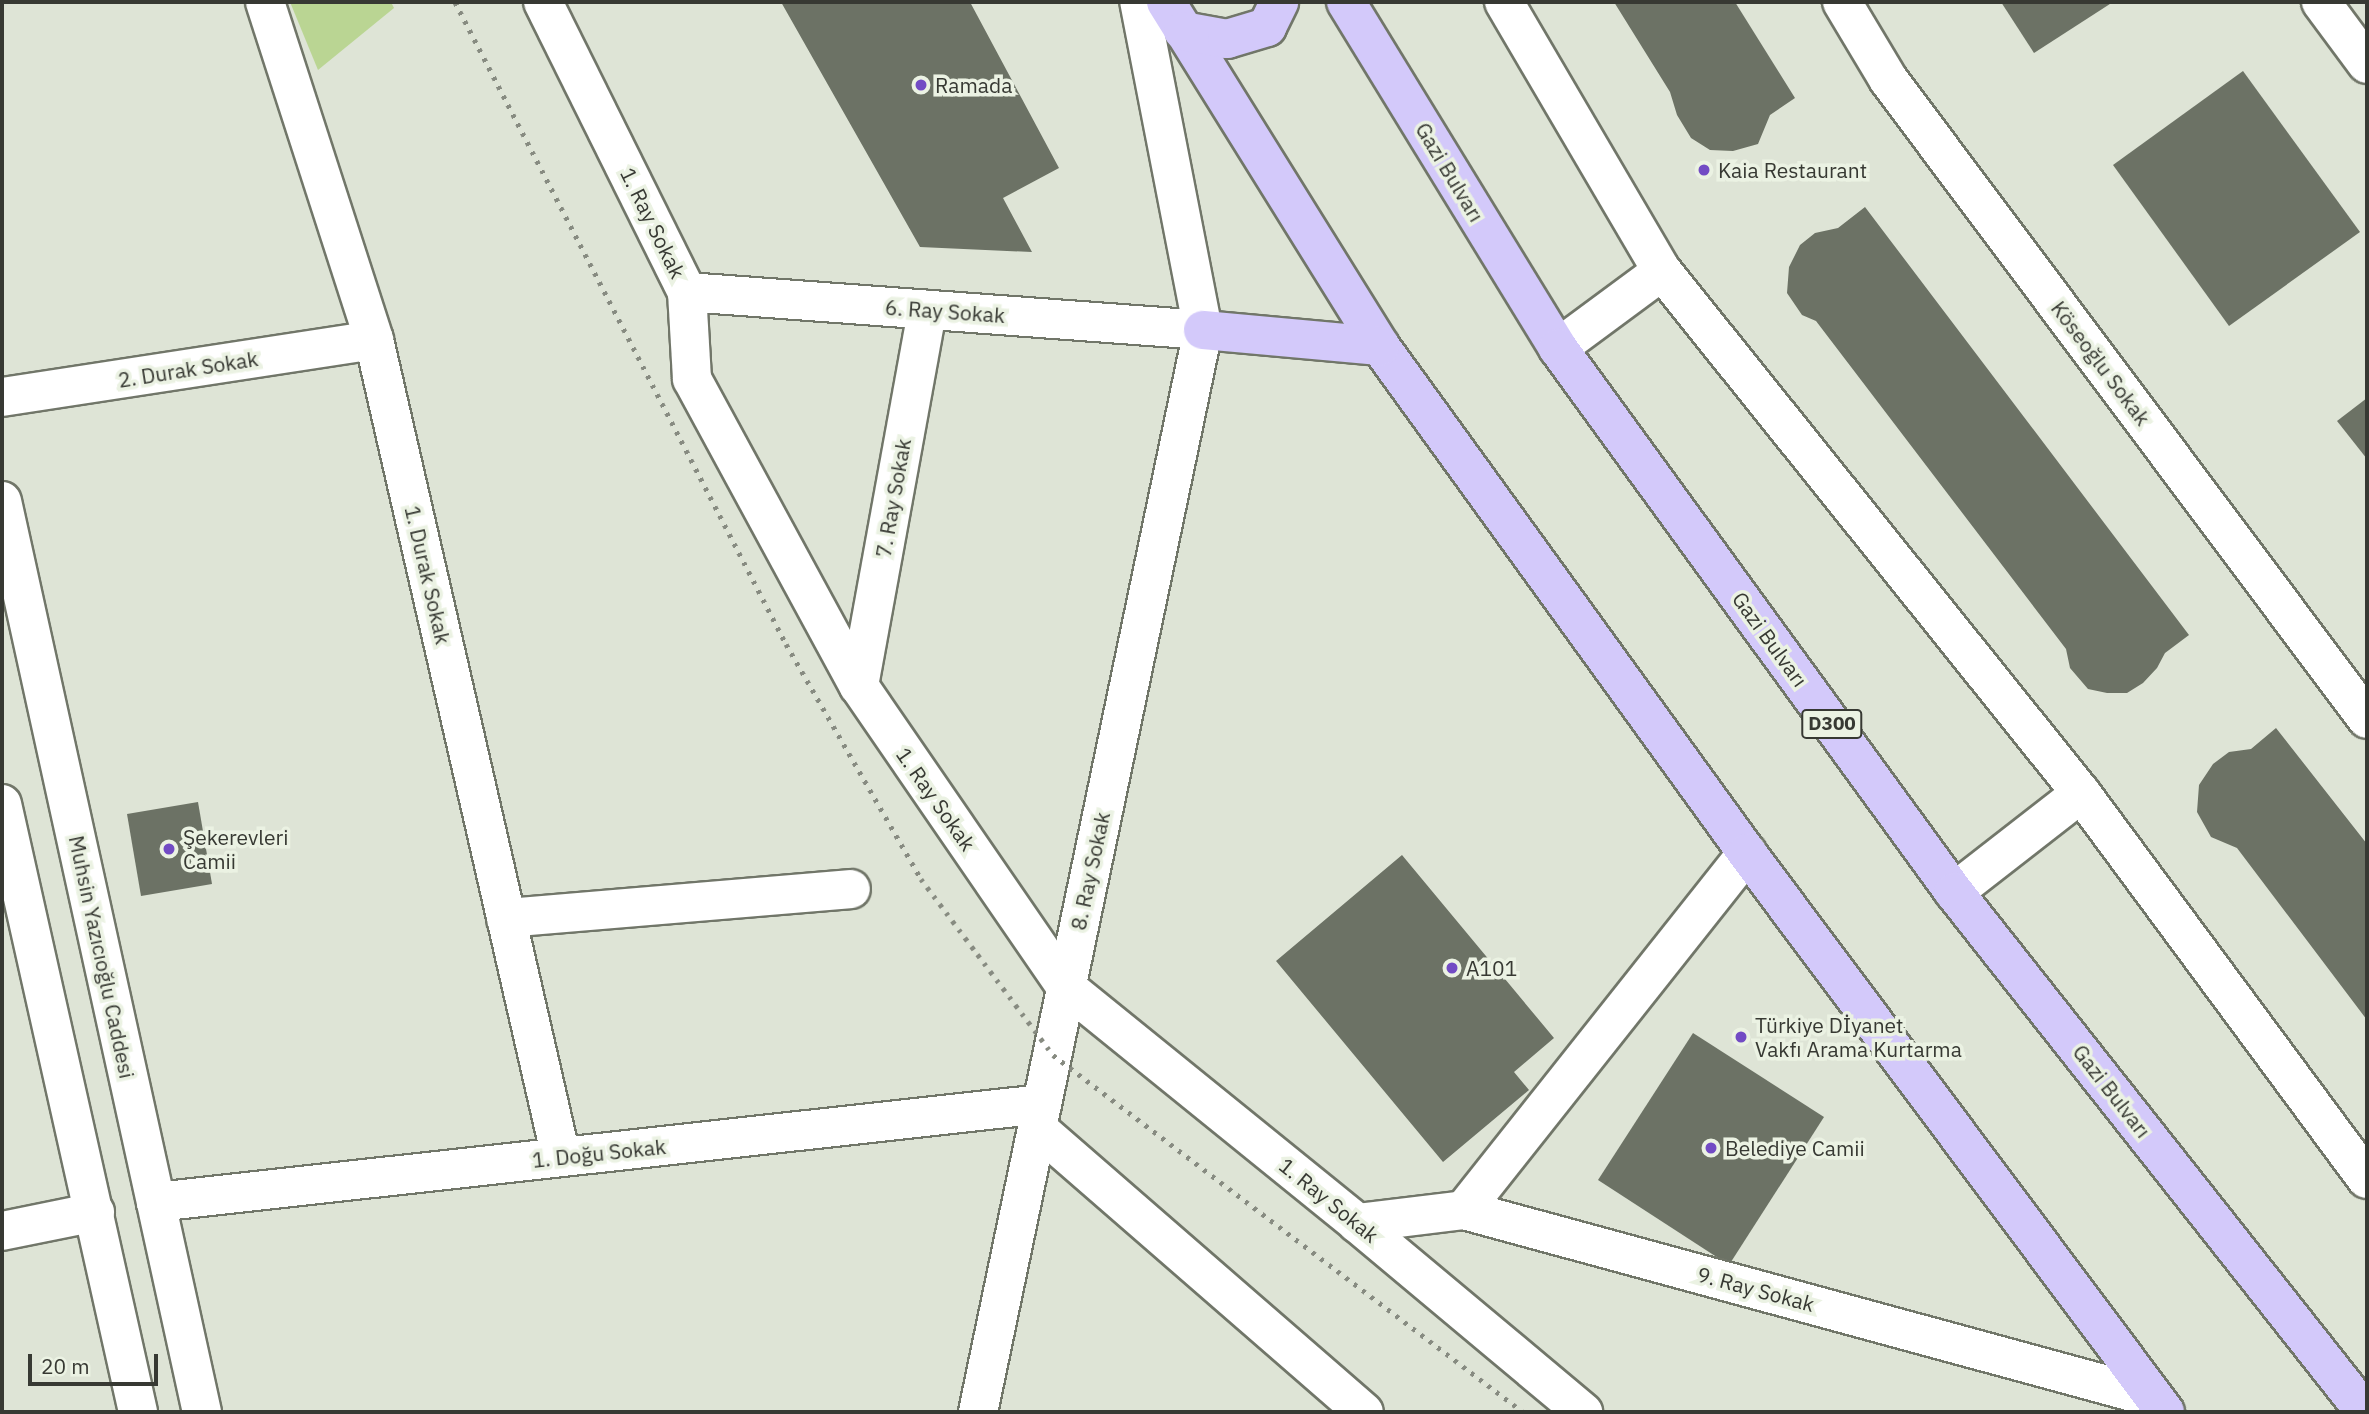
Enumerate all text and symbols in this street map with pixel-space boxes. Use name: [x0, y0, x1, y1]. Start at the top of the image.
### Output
place label: Ramada: [935, 72, 1012, 98]
marker: Ramada: [913, 77, 929, 93]
street label: Gazi Bulvarı: [1411, 118, 1489, 226]
place label: Kaia Restaurant: [1718, 157, 1867, 183]
marker: Kaia Restaurant: [1696, 162, 1712, 178]
street label: 1. Ray Sokak: [615, 163, 691, 283]
street label: 6. Ray Sokak: [884, 294, 1006, 328]
street label: Köseoğlu Sokak: [2046, 296, 2156, 430]
street label: 2. Durak Sokak: [116, 345, 260, 393]
street label: 7. Ray Sokak: [870, 437, 916, 559]
street label: 1. Durak Sokak: [400, 503, 456, 647]
street label: Gazi Bulvarı: [1727, 587, 1813, 691]
road number: D300: [1800, 708, 1864, 740]
street label: 1. Ray Sokak: [891, 743, 981, 855]
street label: 8. Ray Sokak: [1065, 810, 1115, 932]
place label: Şekerevleri Camii: [183, 824, 288, 874]
street label: Muhsin Yazıcıoğlu Caddesi: [64, 833, 140, 1081]
marker: Şekerevleri Camii: [161, 841, 177, 857]
place label: A101: [1466, 955, 1517, 981]
marker: A101: [1444, 960, 1460, 976]
place label: Türkiye Dİyanet Vakfı Arama Kurtarma: [1755, 1012, 1962, 1062]
marker: Türkiye Dİyanet Vakfı Arama Kurtarma: [1733, 1029, 1749, 1045]
street label: Gazi Bulvarı: [2068, 1039, 2156, 1143]
street label: 1. Doğu Sokak: [531, 1133, 667, 1173]
place label: Belediye Camii: [1725, 1135, 1865, 1161]
marker: Belediye Camii: [1703, 1140, 1719, 1156]
street label: 1. Ray Sokak: [1274, 1152, 1384, 1248]
street label: 9. Ray Sokak: [1695, 1261, 1817, 1317]
scale bar: [32, 1340, 161, 1384]
text: 20 m: [41, 1352, 90, 1380]

